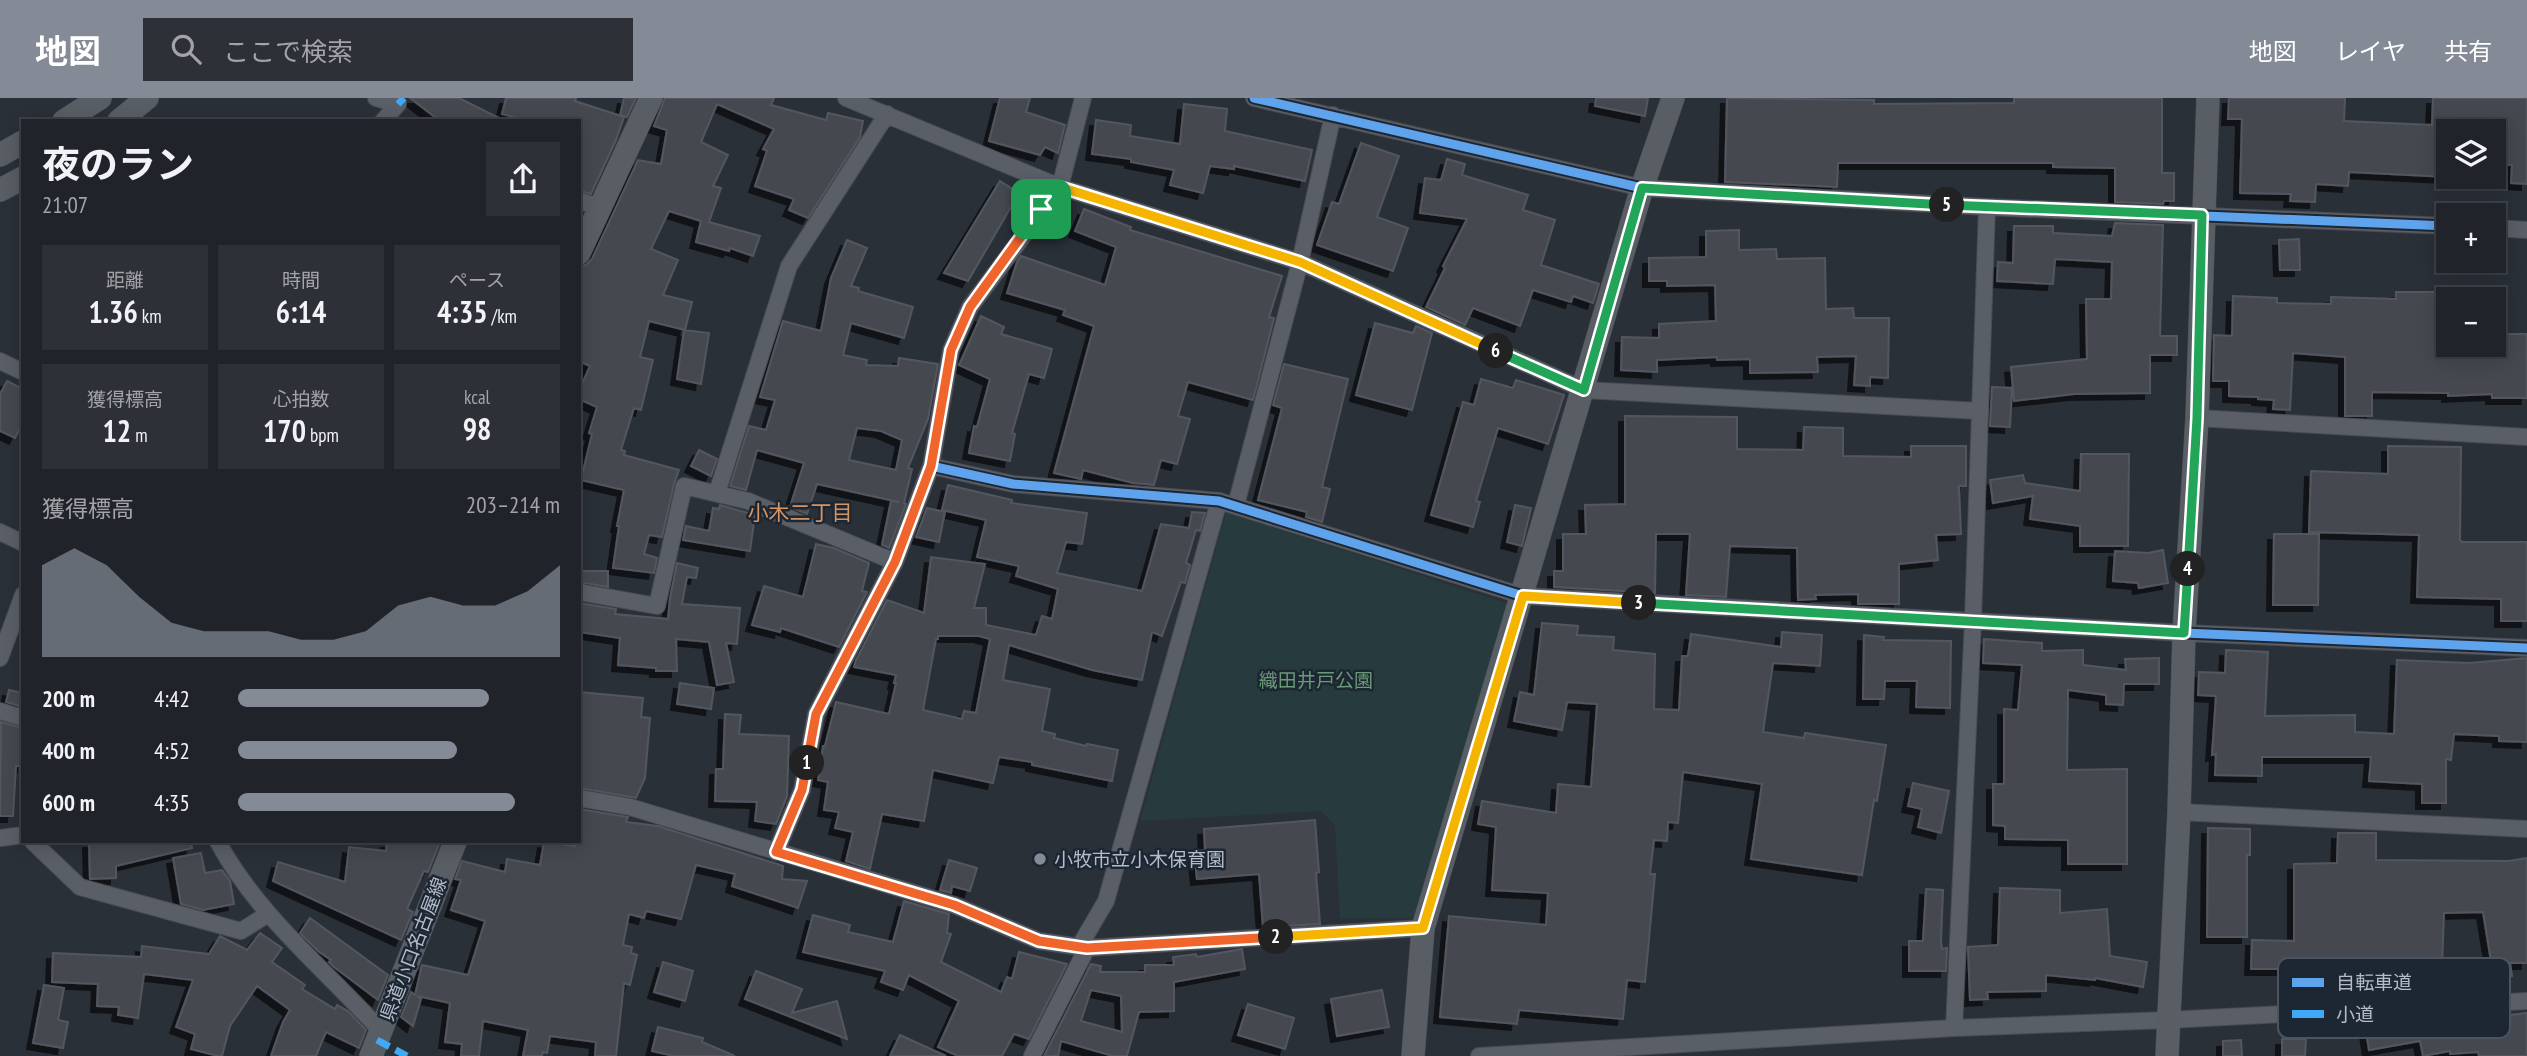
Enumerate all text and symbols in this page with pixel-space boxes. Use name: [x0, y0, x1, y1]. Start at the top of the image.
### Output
search box: [143, 18, 633, 81]
text: 地図: [35, 29, 101, 72]
icon: search: [167, 30, 205, 68]
text: ここで検索: [223, 35, 353, 68]
text: 地図: [2249, 36, 2297, 67]
text: レイヤ: [2335, 36, 2406, 67]
text: 共有: [2444, 36, 2492, 67]
map controls: [2436, 119, 2506, 357]
button: layers: [2436, 119, 2506, 189]
text: 夜のラン: [42, 139, 194, 188]
button: share: [486, 142, 560, 216]
pin: [1011, 179, 1071, 239]
pin: 5: [1930, 188, 1965, 222]
text: 21:07: [42, 190, 88, 219]
icon: arrive: [1022, 190, 1060, 228]
text: 5: [1942, 192, 1951, 216]
button: +: [2436, 203, 2506, 273]
text: 距離: [106, 268, 144, 292]
text: 時間: [282, 268, 320, 292]
text: ペース: [449, 268, 505, 292]
button: −: [2436, 287, 2506, 357]
text: 1.36: [88, 292, 138, 331]
text: 6:14: [276, 292, 326, 331]
text: 4:35: [437, 292, 488, 331]
text: km: [138, 304, 162, 328]
text: /km: [488, 304, 517, 328]
pin: 6: [1478, 334, 1514, 368]
text: 6: [1491, 338, 1500, 362]
text: kcal: [464, 385, 490, 409]
text: 獲得標高: [87, 387, 163, 411]
text: 心拍数: [272, 387, 330, 411]
text: 98: [463, 409, 491, 448]
text: 12: [102, 411, 131, 450]
text: 170: [263, 411, 306, 450]
text: m: [131, 423, 148, 447]
text: bpm: [306, 423, 339, 447]
text: 203–214 m: [466, 490, 560, 519]
text: 獲得標高: [42, 494, 134, 523]
district label: 小木二丁目: [748, 499, 853, 526]
pin: 4: [2170, 552, 2206, 587]
text: 4: [2183, 556, 2192, 580]
pin: 3: [1622, 586, 1656, 620]
text: 3: [1634, 590, 1643, 614]
park label: 織田井戸公園: [1259, 668, 1373, 692]
text: 200 m: [42, 684, 95, 713]
text: 4:42: [154, 684, 190, 713]
text: 400 m: [42, 736, 95, 765]
text: 4:52: [154, 736, 190, 765]
pin: 1: [790, 746, 824, 780]
text: 1: [802, 750, 811, 774]
text: 600 m: [42, 788, 95, 817]
text: 4:35: [154, 788, 190, 817]
place label: 小牧市立小木保育園: [1054, 847, 1225, 871]
marker: 小牧市立小木保育園: [1032, 851, 1048, 867]
street label: 県道小口名古屋線: [375, 874, 451, 1024]
pin: 2: [1258, 920, 1294, 954]
text: 2: [1271, 924, 1280, 948]
legend: [2278, 958, 2510, 1038]
text: 自転車道: [2336, 970, 2412, 994]
text: 小道: [2336, 1002, 2374, 1026]

